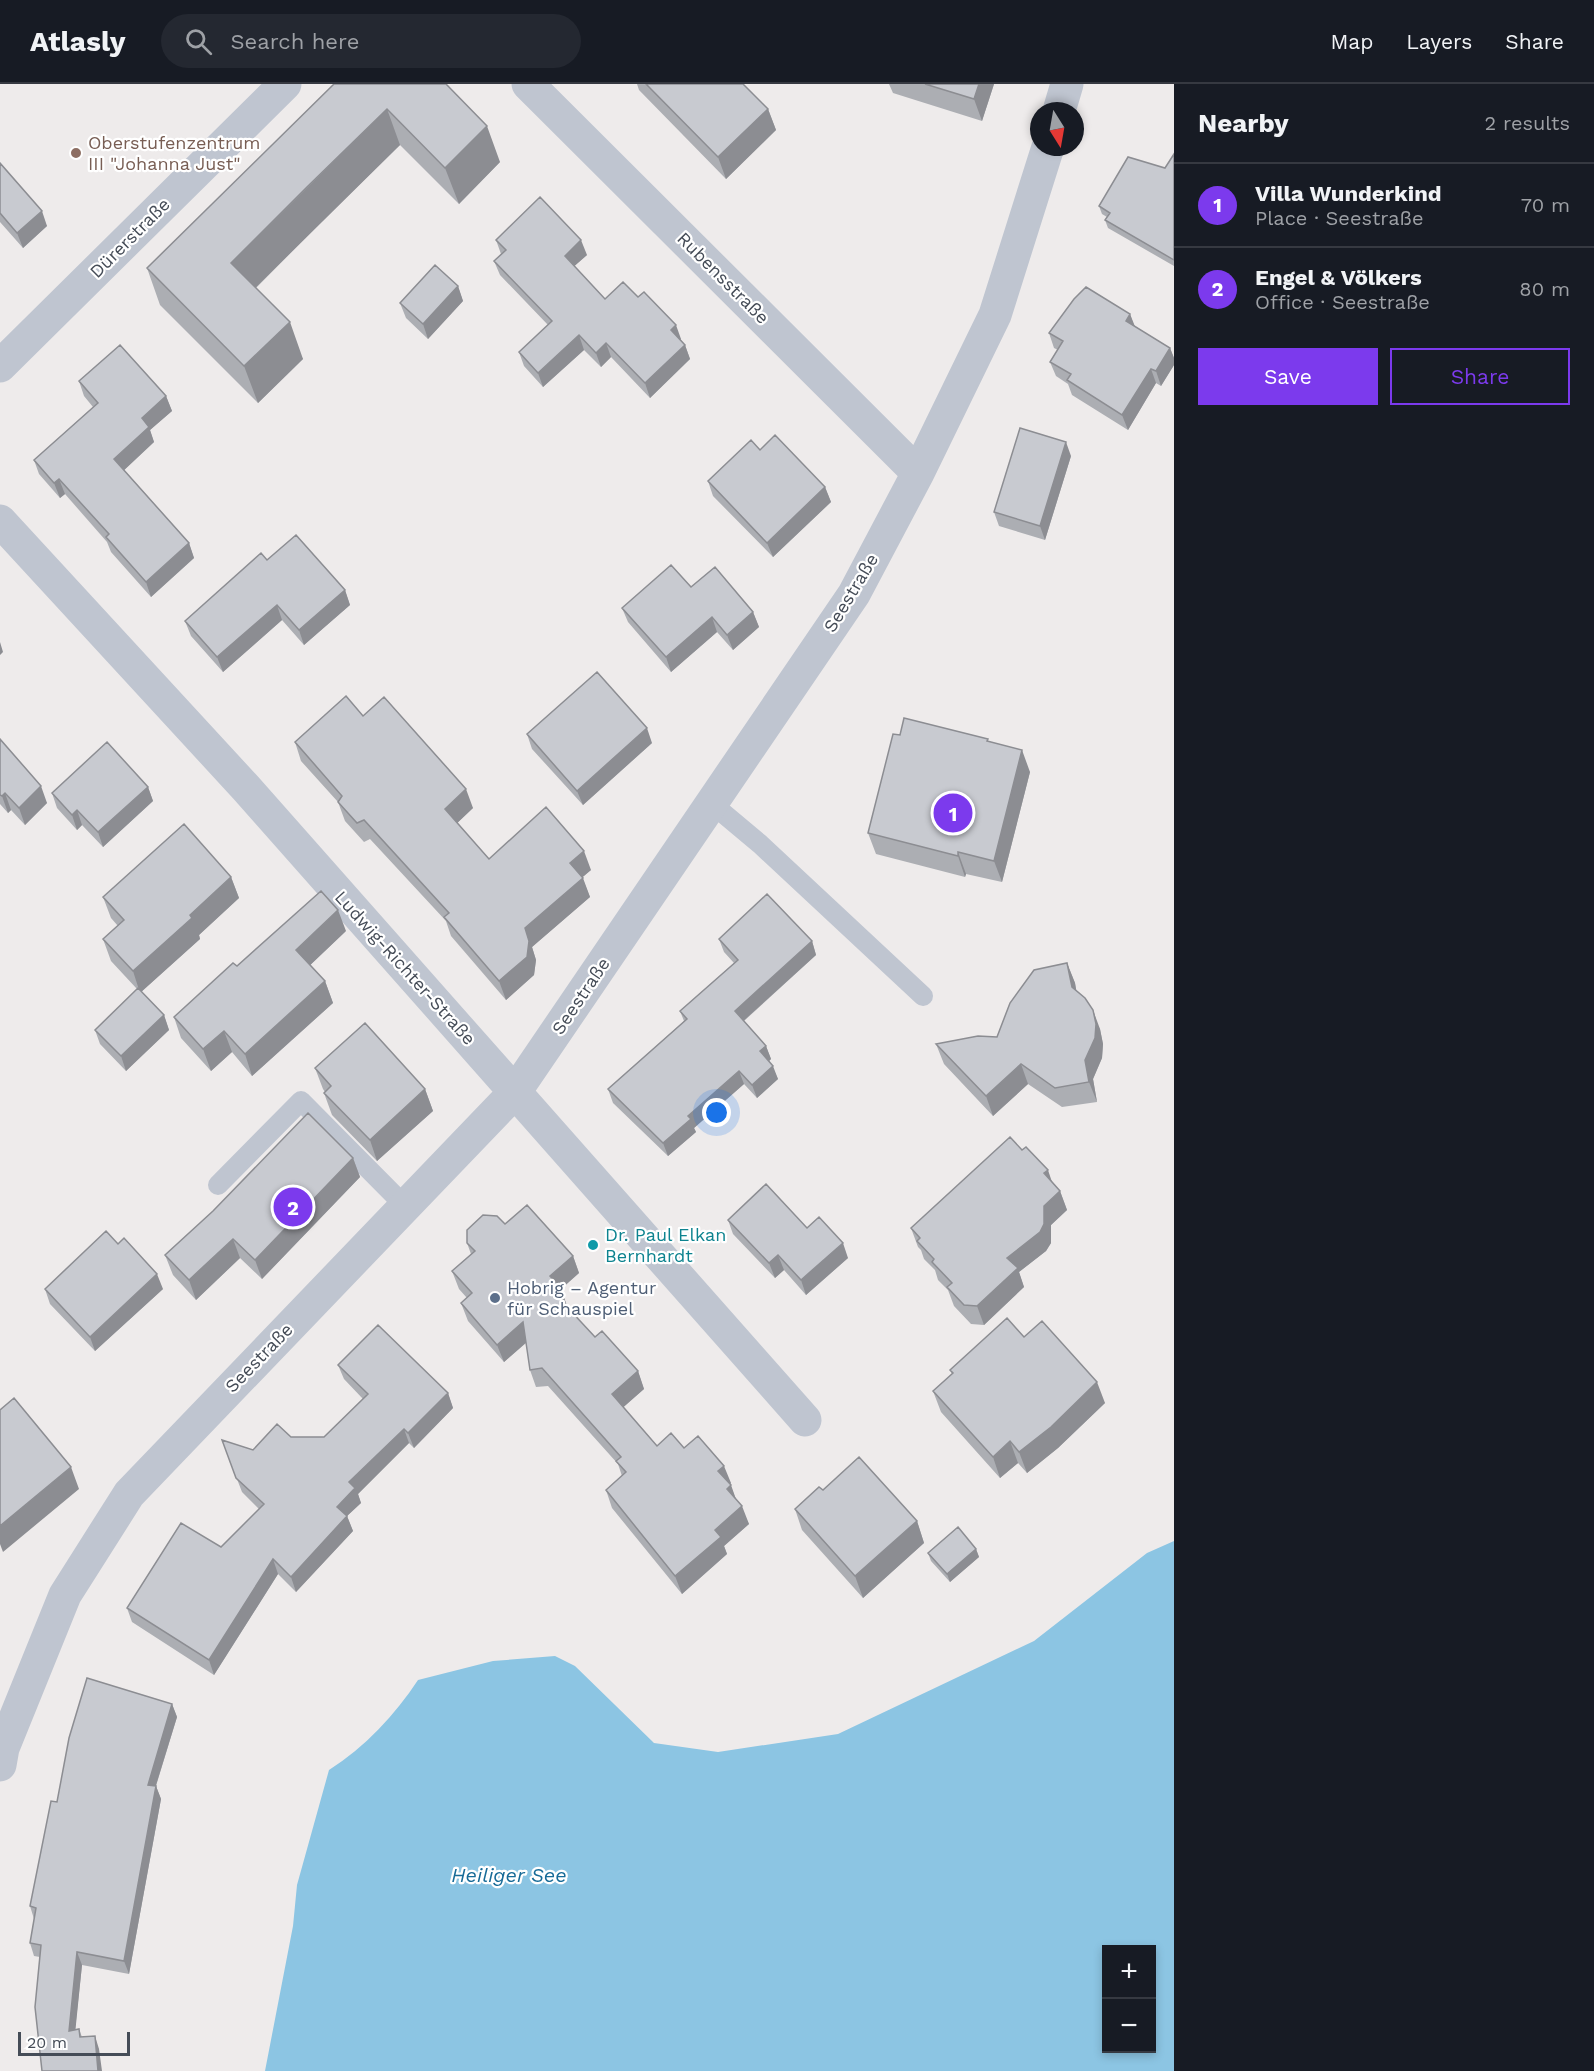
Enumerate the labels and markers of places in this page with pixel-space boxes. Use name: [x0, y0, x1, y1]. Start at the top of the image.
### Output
place label: Oberstufenzentrum III "Johanna Just": [88, 132, 261, 174]
marker: Oberstufenzentrum III "Johanna Just": [69, 146, 83, 160]
pin: 1: [934, 790, 972, 836]
pin: 2: [274, 1184, 312, 1230]
place label: Dr. Paul Elkan Bernhardt: [605, 1224, 726, 1266]
marker: Dr. Paul Elkan Bernhardt: [586, 1238, 600, 1252]
place label: Hobrig – Agentur für Schauspiel: [507, 1277, 656, 1319]
marker: Hobrig – Agentur für Schauspiel: [488, 1291, 502, 1305]

